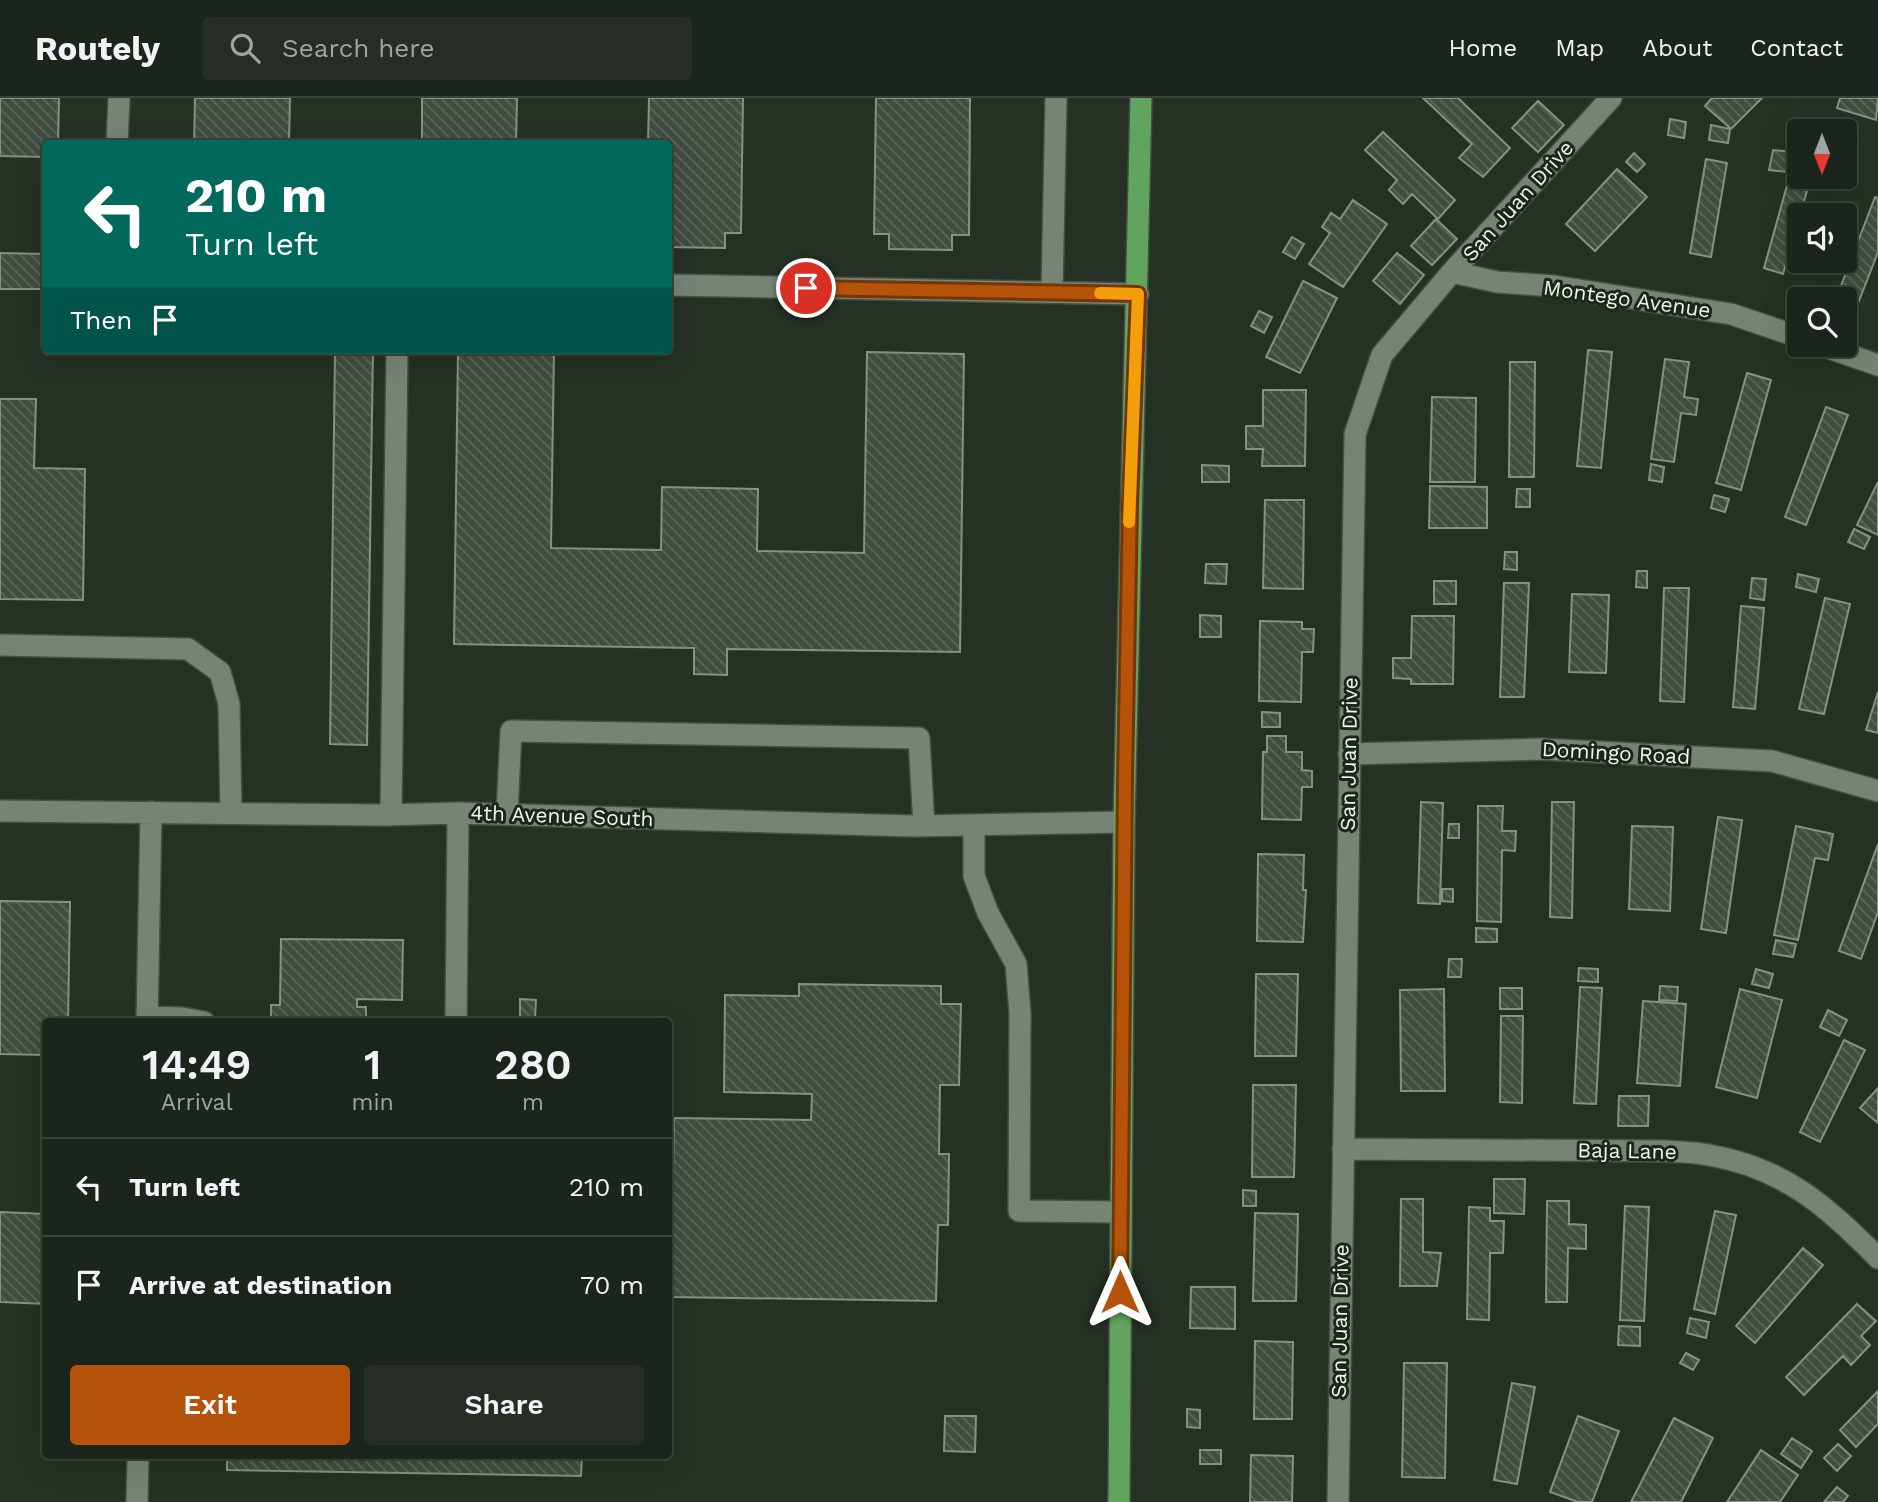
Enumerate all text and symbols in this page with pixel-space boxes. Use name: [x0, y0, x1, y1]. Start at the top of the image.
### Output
search box: [202, 17, 692, 80]
text: Routely: [35, 29, 160, 68]
icon: search: [226, 29, 264, 67]
text: Search here: [282, 33, 434, 63]
text: Home: [1449, 34, 1517, 62]
text: Map: [1555, 34, 1604, 62]
text: About: [1642, 34, 1712, 62]
text: Contact: [1750, 34, 1843, 62]
north arrow: [1787, 119, 1857, 189]
map controls: [1787, 119, 1857, 357]
street label: San Juan Drive: [1457, 135, 1578, 266]
text: 210 m: [185, 166, 327, 224]
icon: left: [70, 168, 161, 259]
button: sound: [1787, 203, 1857, 273]
text: Turn left: [185, 225, 318, 263]
pin: [776, 258, 836, 318]
icon: arrive: [787, 269, 825, 307]
street label: Montego Avenue: [1542, 274, 1712, 323]
button: search: [1787, 287, 1857, 357]
icon: arrive: [146, 301, 184, 339]
text: Then: [70, 305, 132, 335]
street label: San Juan Drive: [1335, 677, 1362, 831]
street label: Domingo Road: [1541, 736, 1691, 769]
street label: 4th Avenue South: [470, 800, 654, 831]
text: 14:49: [142, 1040, 251, 1089]
text: 1: [364, 1040, 381, 1089]
text: 280: [494, 1040, 572, 1089]
text: Arrival: [161, 1089, 233, 1116]
text: min: [352, 1089, 394, 1116]
text: m: [522, 1089, 544, 1116]
street label: Baja Lane: [1577, 1137, 1677, 1164]
icon: left: [70, 1168, 108, 1206]
text: Turn left: [129, 1172, 240, 1202]
text: 210 m: [569, 1172, 644, 1202]
street label: San Juan Drive: [1326, 1244, 1353, 1398]
position arrow: [1083, 1255, 1157, 1329]
icon: arrive: [70, 1266, 108, 1304]
text: Arrive at destination: [129, 1270, 392, 1300]
text: 70 m: [580, 1270, 644, 1300]
button: Exit: [70, 1365, 350, 1445]
button: Share: [364, 1365, 644, 1445]

